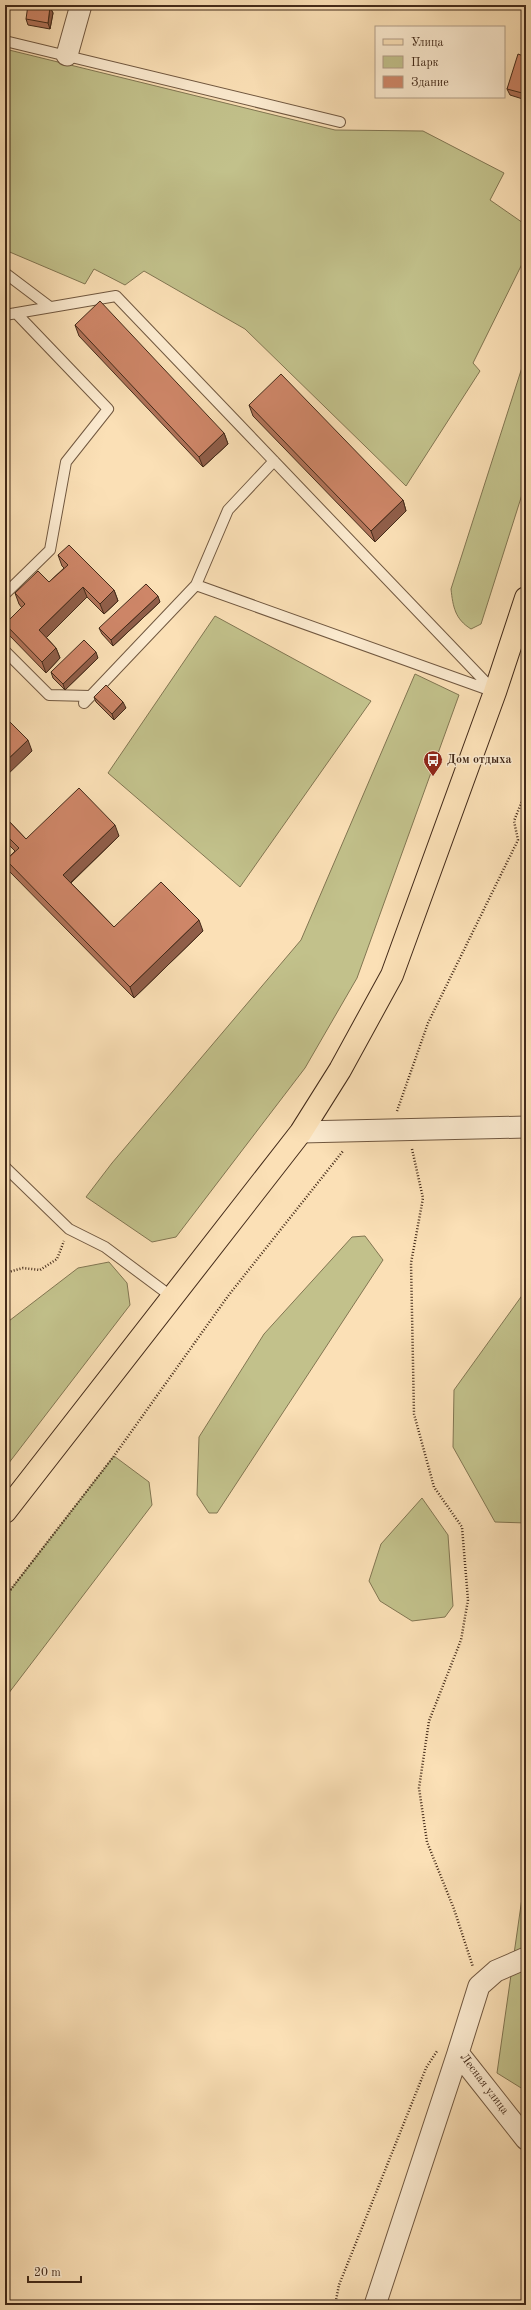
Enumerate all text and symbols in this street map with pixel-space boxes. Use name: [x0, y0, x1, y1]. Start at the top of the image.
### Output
legend: [375, 26, 505, 98]
text: Улица: [411, 37, 444, 49]
text: Парк: [411, 57, 439, 69]
text: Здание: [411, 77, 449, 89]
bus stop icon: Дом отдыха: [422, 749, 444, 777]
place label: Дом отдыха: [447, 754, 512, 766]
street label: Лесная улица: [457, 2051, 511, 2117]
scale bar: [28, 2258, 81, 2284]
text: 20 m: [34, 2267, 61, 2279]

